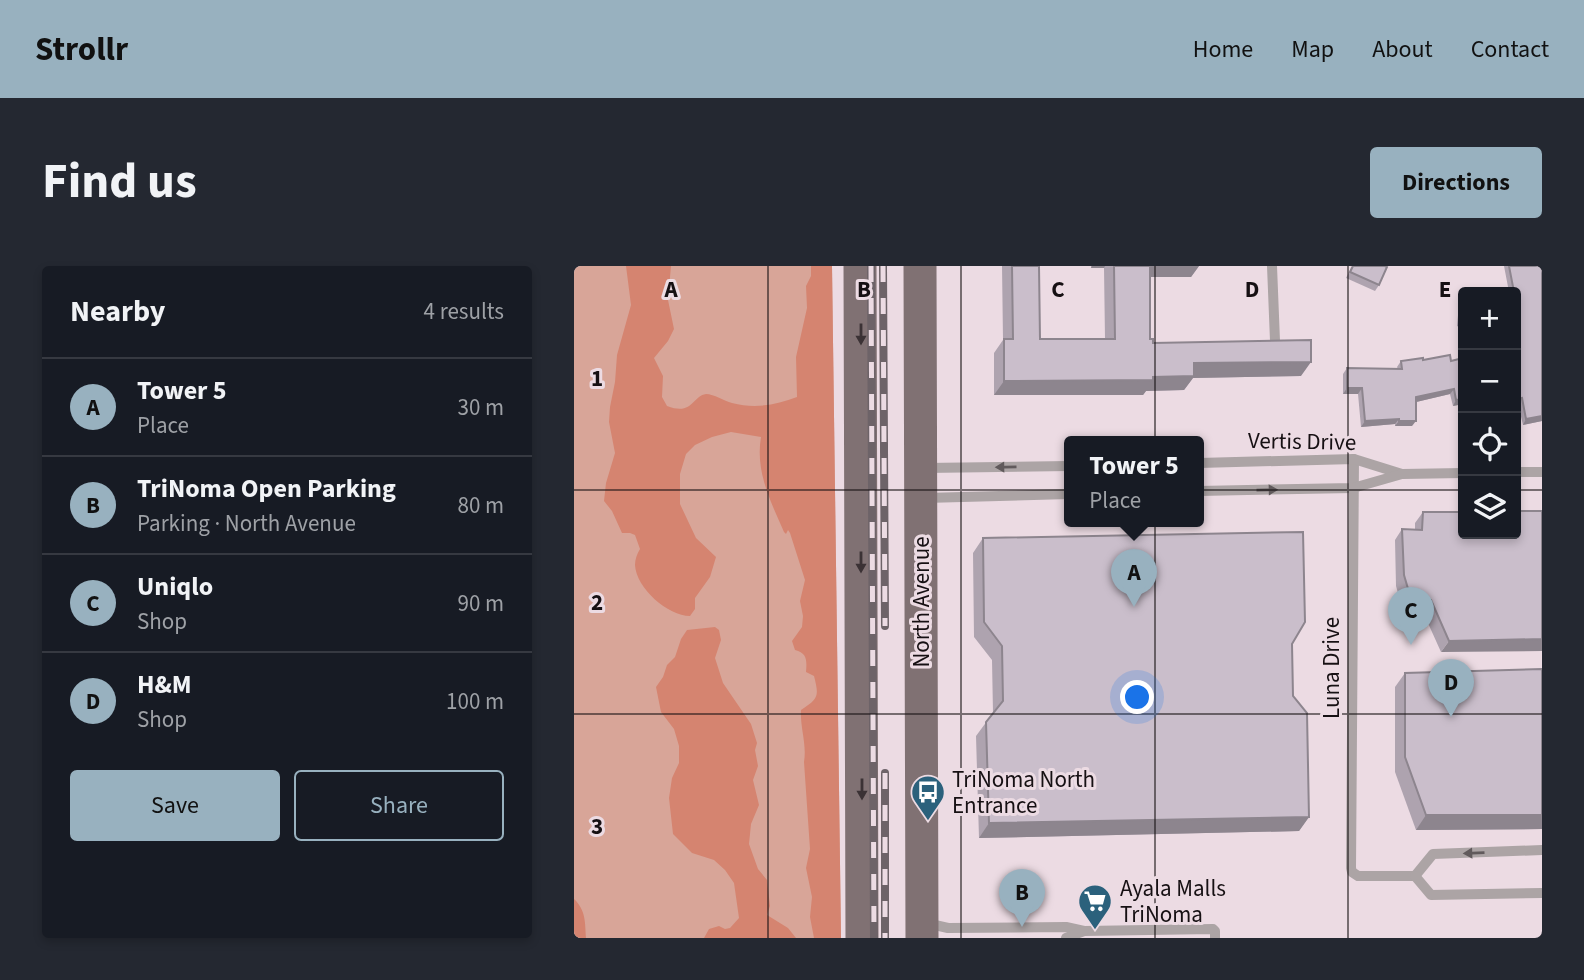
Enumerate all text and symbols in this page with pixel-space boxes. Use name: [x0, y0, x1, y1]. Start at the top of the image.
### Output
text: Strollr: [35, 26, 128, 73]
text: Home: [1193, 32, 1253, 67]
text: Map: [1291, 32, 1334, 67]
text: About: [1372, 32, 1433, 67]
text: Contact: [1471, 32, 1549, 67]
text: Find us: [42, 147, 197, 217]
button: Directions: [1370, 147, 1542, 218]
text: A: [663, 273, 678, 306]
text: B: [857, 273, 871, 306]
text: C: [1051, 273, 1065, 306]
text: D: [1245, 273, 1259, 306]
text: E: [1439, 273, 1451, 306]
map controls: [1458, 287, 1521, 539]
button: +: [1458, 287, 1521, 350]
text: Nearby: [70, 290, 165, 333]
text: 4 results: [424, 295, 504, 328]
one-way arrow: [855, 323, 867, 345]
button: −: [1458, 350, 1521, 413]
text: 1: [591, 362, 603, 395]
text: Tower 5: [137, 372, 226, 409]
text: A: [86, 391, 100, 424]
text: 30 m: [457, 391, 504, 424]
text: Place: [137, 409, 189, 442]
button: locate: [1458, 413, 1521, 476]
street label: Vertis Drive: [1248, 424, 1356, 459]
popup: [1064, 436, 1204, 527]
text: Tower 5: [1089, 447, 1179, 484]
one-way arrow: [995, 461, 1017, 473]
text: TriNoma Open Parking: [137, 470, 396, 507]
button: layers: [1458, 476, 1521, 539]
text: Place: [1089, 484, 1141, 517]
one-way arrow: [1256, 484, 1278, 496]
text: B: [86, 489, 100, 522]
text: 80 m: [457, 489, 504, 522]
text: Parking · North Avenue: [137, 507, 356, 540]
street label: North Avenue: [905, 536, 938, 668]
pin: A: [1111, 549, 1157, 607]
one-way arrow: [855, 551, 867, 573]
text: Uniqlo: [137, 568, 213, 605]
text: 2: [591, 586, 603, 619]
text: C: [86, 587, 100, 620]
text: 90 m: [457, 587, 504, 620]
pin: C: [1388, 587, 1434, 645]
text: Shop: [137, 605, 187, 638]
street label: Luna Drive: [1315, 617, 1348, 719]
pin: D: [1428, 659, 1474, 717]
text: H&M: [137, 666, 192, 703]
your location: [1120, 680, 1154, 714]
text: D: [86, 685, 100, 718]
text: 100 m: [446, 685, 504, 718]
text: Shop: [137, 703, 187, 736]
place label: TriNoma North Entrance: [952, 763, 1095, 822]
button: Save: [70, 770, 280, 841]
button: Share: [294, 770, 504, 841]
bus stop icon: TriNoma North Entrance: [909, 773, 947, 822]
one-way arrow: [856, 778, 868, 800]
text: 3: [591, 810, 603, 843]
one-way arrow: [1463, 847, 1485, 858]
pin: B: [999, 869, 1045, 927]
place label: Ayala Malls TriNoma: [1120, 872, 1226, 931]
supermarket icon: Ayala Malls TriNoma: [1076, 882, 1114, 931]

